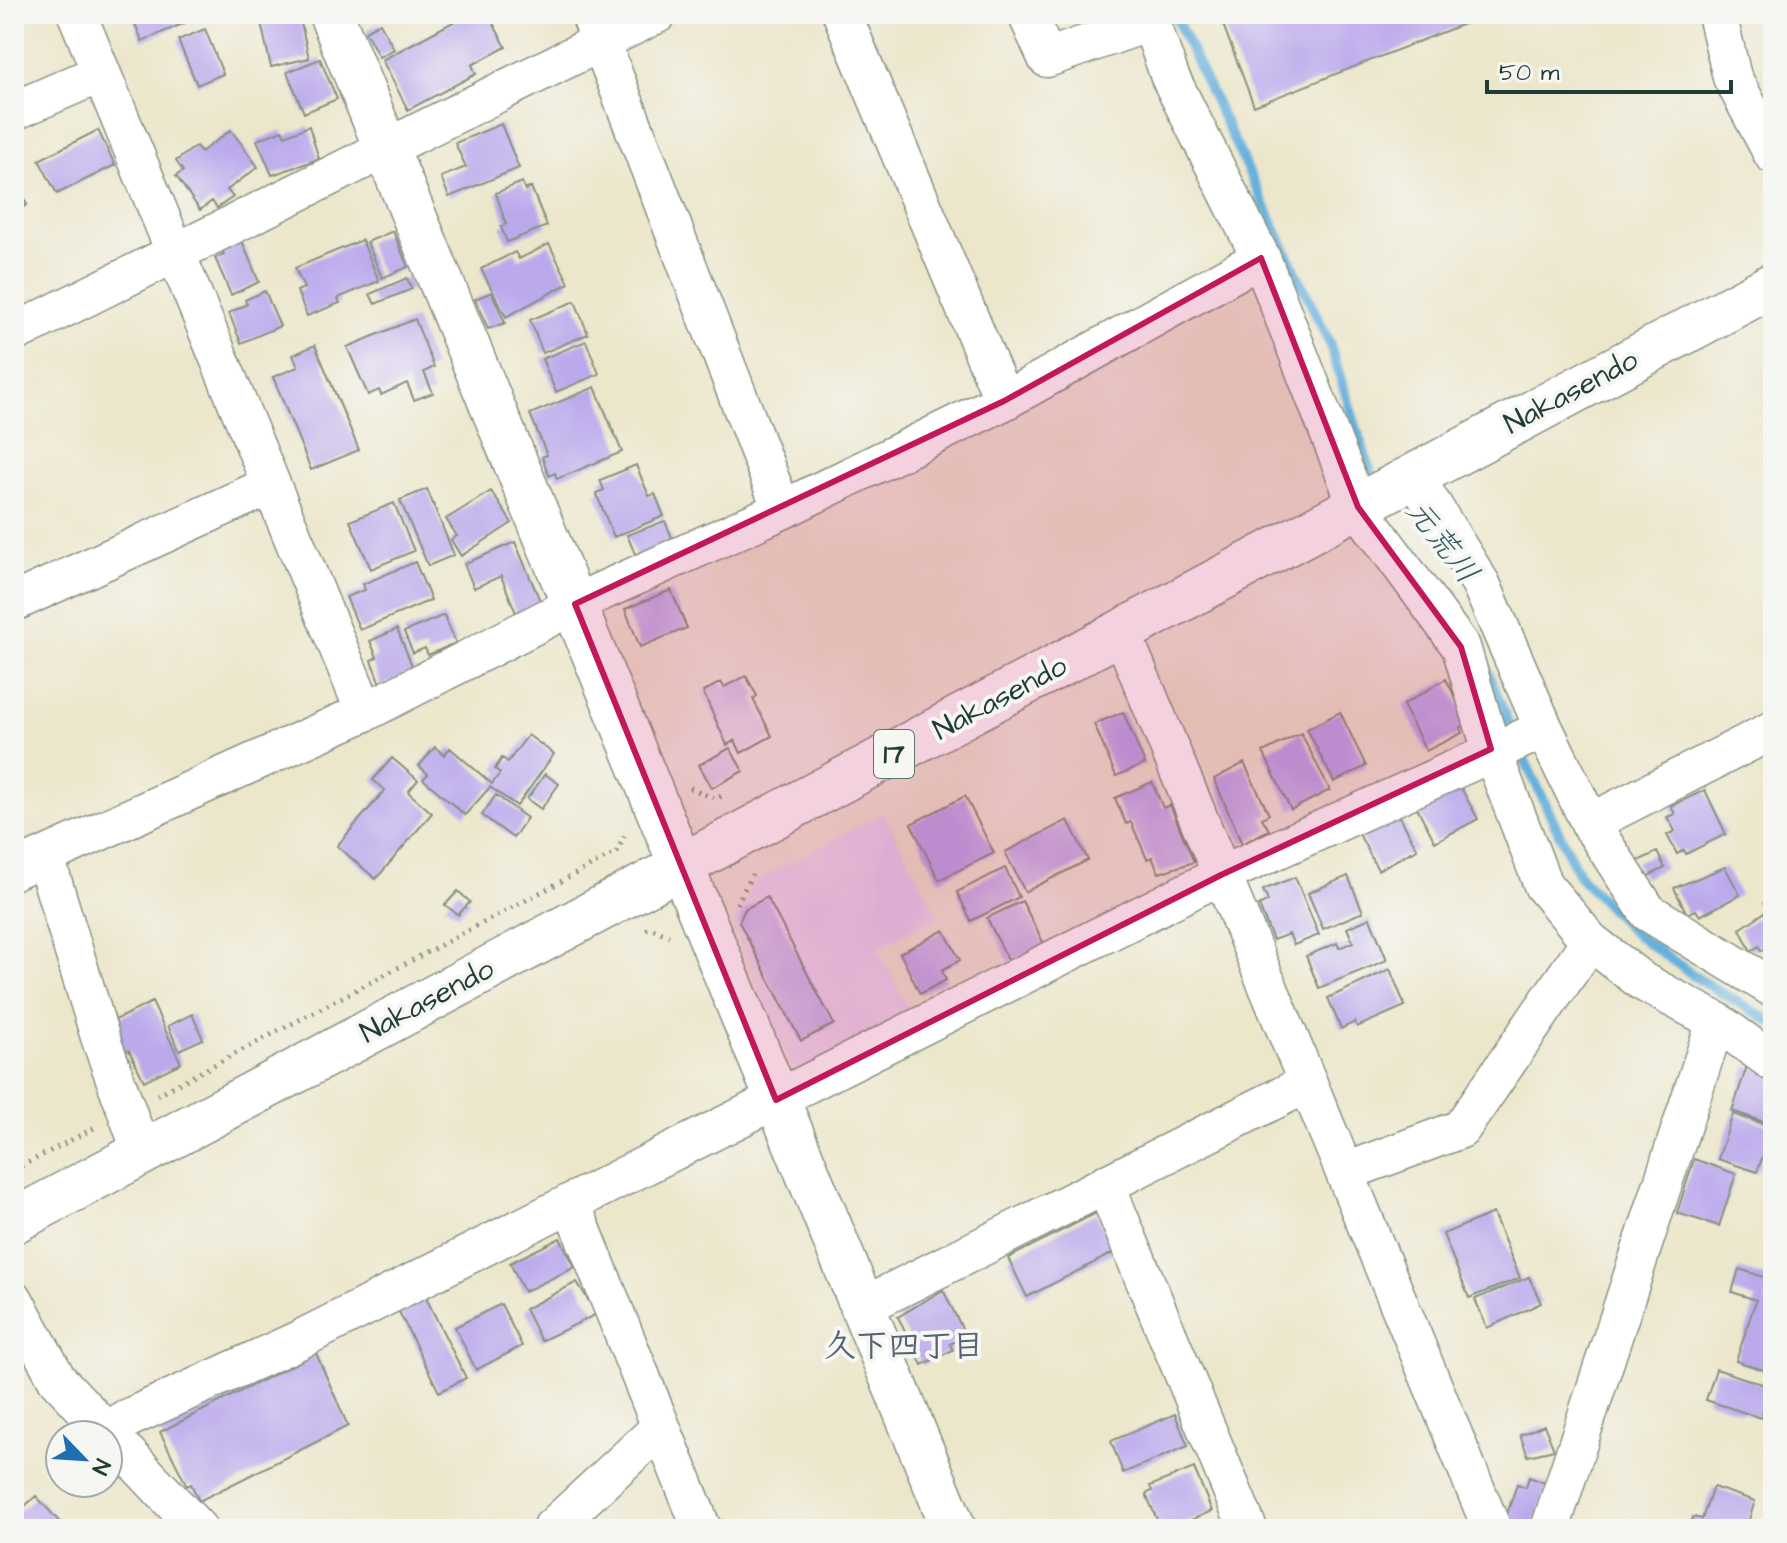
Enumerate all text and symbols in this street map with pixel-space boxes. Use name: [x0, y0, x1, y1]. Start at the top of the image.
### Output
scale bar: [1487, 44, 1731, 94]
text: 50 m: [1499, 56, 1560, 90]
street label: Nakasendo: [1497, 339, 1646, 445]
water label: 元荒川: [1395, 490, 1489, 594]
street label: Nakasendo: [926, 645, 1075, 751]
road number: 17: [874, 730, 914, 778]
street label: Nakasendo: [353, 948, 502, 1054]
district label: 久下四丁目: [824, 1324, 984, 1369]
north arrow: [44, 1419, 124, 1499]
text: N: [84, 1454, 118, 1480]

